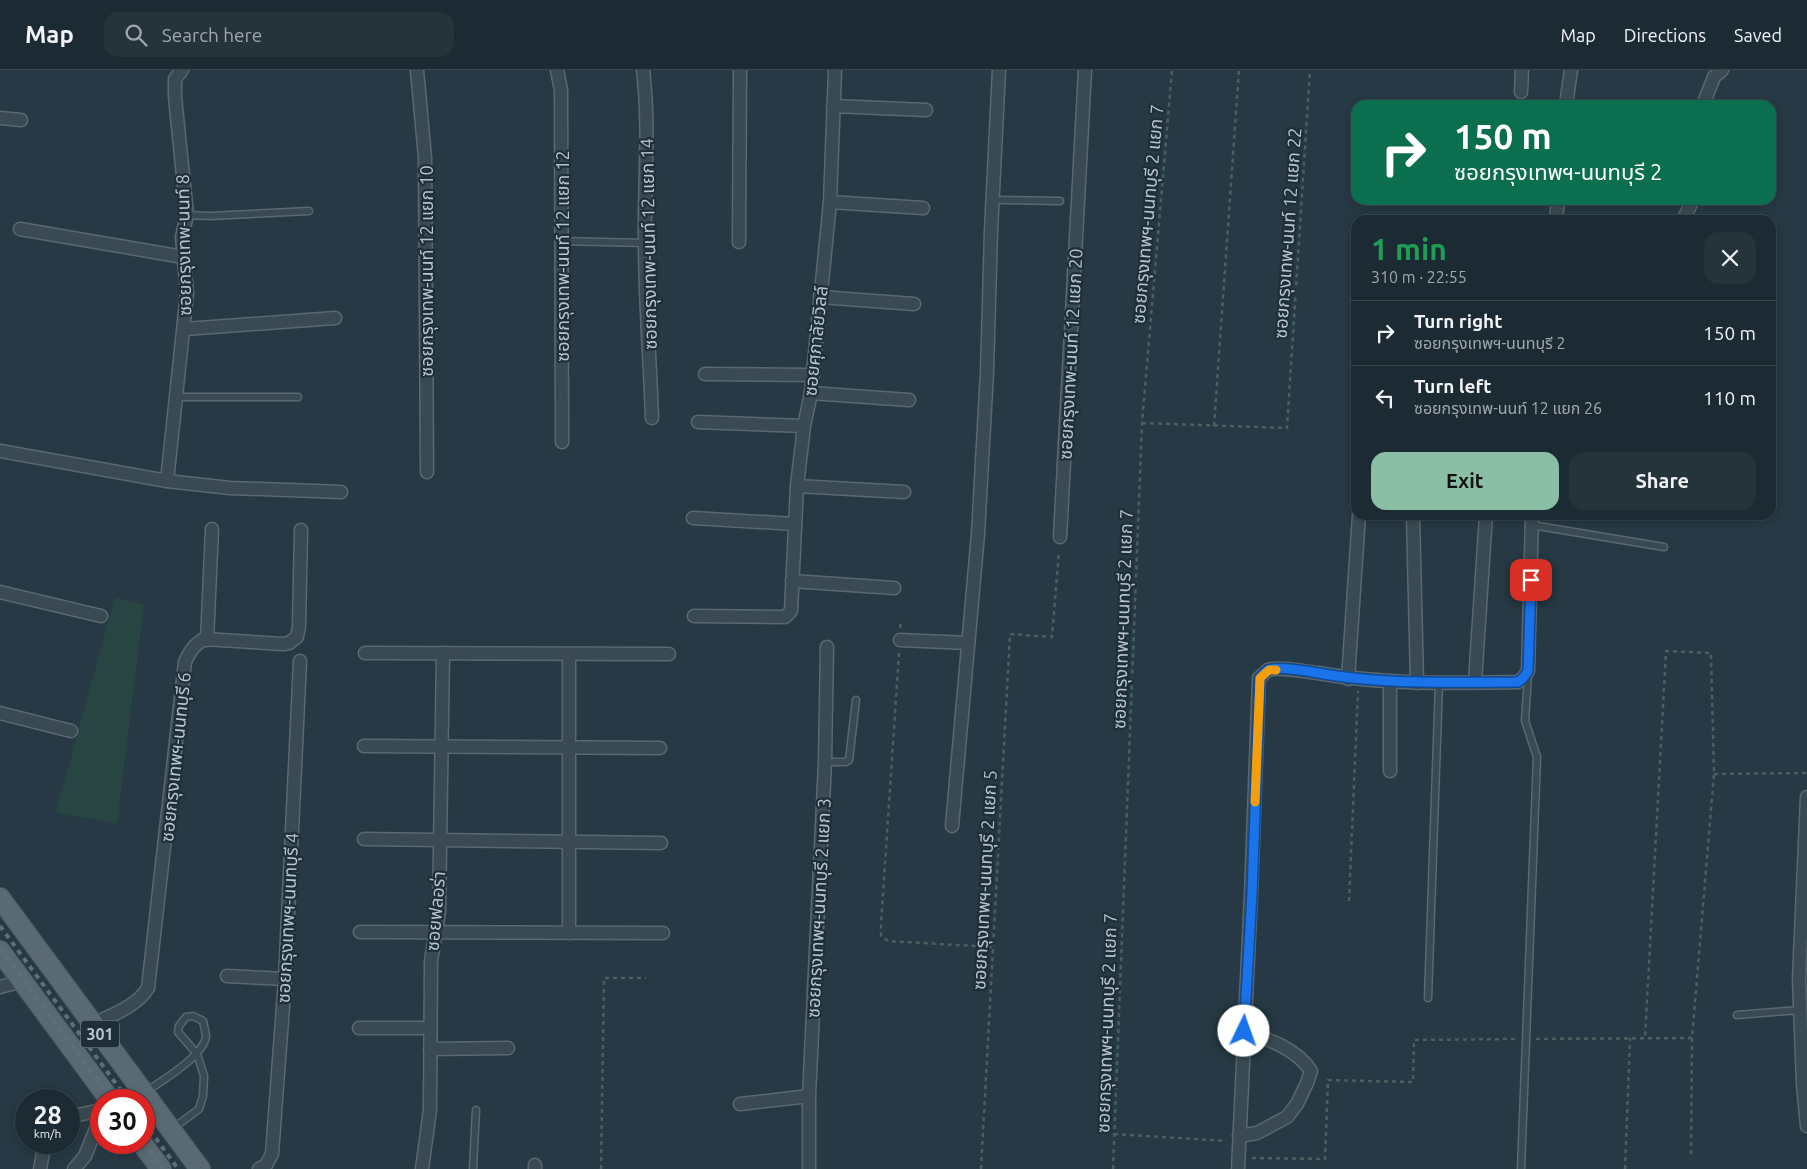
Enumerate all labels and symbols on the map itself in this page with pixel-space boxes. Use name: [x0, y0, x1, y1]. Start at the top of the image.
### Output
street label: ซอยกรุงเทพฯ-นนทบุรี 2 แยก 7: [1127, 103, 1169, 325]
street label: ซอยกรุงเทพ-นนท์ 12 แยก 22: [1270, 127, 1306, 339]
street label: ซอยกรุงเทพ-นนท์ 12 แยก 14: [636, 138, 662, 350]
street label: ซอยกรุงเทพ-นนท์ 12 แยก 12: [552, 150, 574, 362]
street label: ซอยกรุงเทพ-นนท์ 12 แยก 10: [416, 165, 438, 377]
street label: ซอยกรุงเทพ-นนท์ 8: [172, 174, 196, 316]
street label: ซอยกรุงเทพ-นนท์ 12 แยก 20: [1054, 248, 1088, 460]
street label: ซอยศุภาลัยวิลล์: [799, 285, 833, 397]
street label: ซอยกรุงเทพฯ-นนทบุรี 2 แยก 7: [1108, 509, 1138, 729]
pin: [1510, 559, 1552, 601]
street label: ซอยกรุงเทพฯ-นนทบุรี 6: [156, 671, 196, 843]
street label: ซอยกรุงเทพฯ-นนทบุรี 2 แยก 5: [968, 770, 1002, 991]
street label: ซอยกรุงเทพฯ-นนทบุรี 2 แยก 3: [802, 798, 836, 1019]
street label: ซอยกรุงเทพฯ-นนทบุรี 4: [273, 832, 303, 1004]
street label: ซอยฟลอร่า: [422, 870, 448, 952]
street label: ซอยกรุงเทพฯ-นนทบุรี 2 แยก 7: [1092, 913, 1122, 1133]
position arrow: [1217, 1004, 1269, 1056]
road number: 301: [81, 1021, 119, 1048]
speed limit sign: 30: [90, 1089, 155, 1154]

